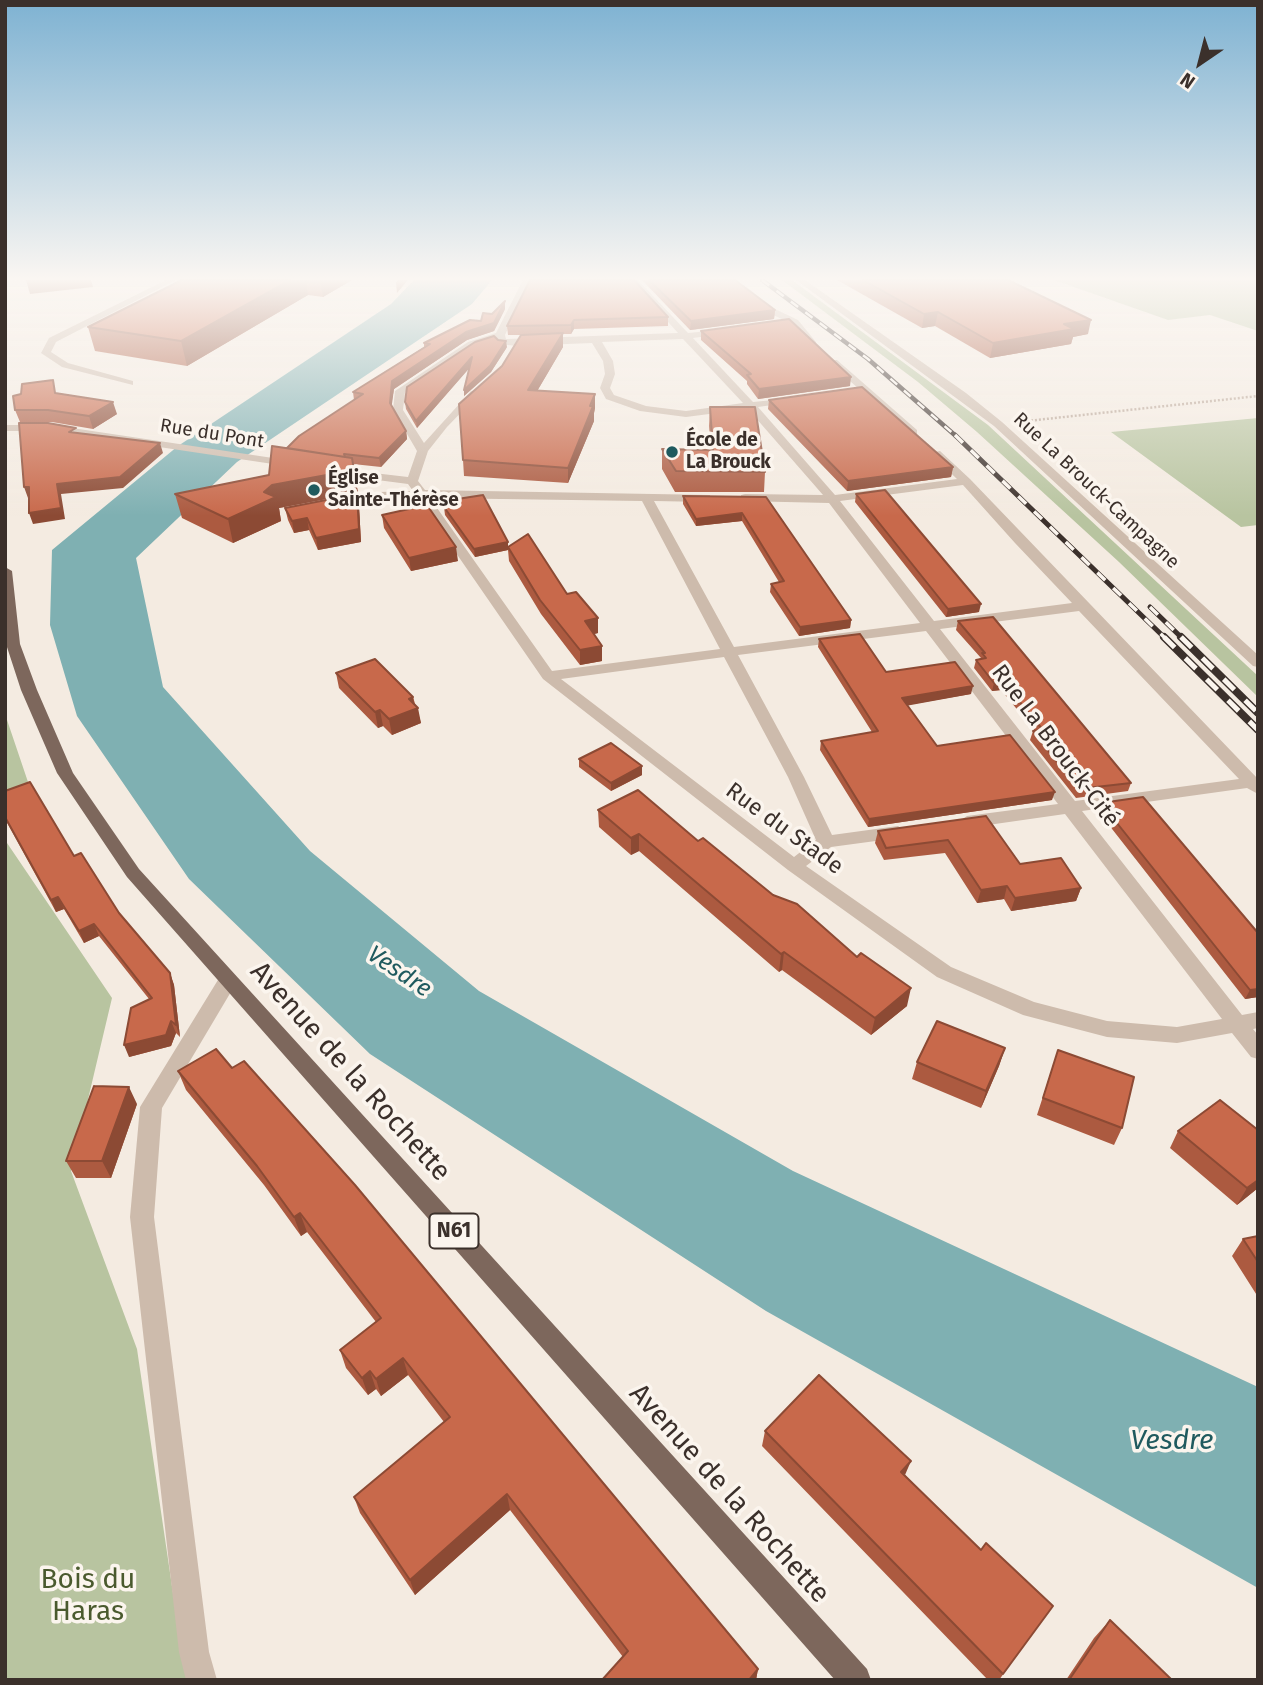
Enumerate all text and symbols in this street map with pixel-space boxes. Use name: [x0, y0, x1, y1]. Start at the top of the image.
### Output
north arrow: [1165, 28, 1235, 98]
text: N: [1176, 68, 1199, 94]
street label: Rue La Brouck-Campagne: [1008, 408, 1184, 574]
street label: Rue du Pont: [158, 415, 266, 453]
place label: École de La Brouck: [686, 430, 771, 474]
marker: École de La Brouck: [664, 444, 680, 460]
place label: Église Sainte-Thérèse: [328, 468, 459, 512]
marker: Église Sainte-Thérèse: [306, 482, 322, 498]
street label: Rue La Brouck-Cité: [985, 659, 1125, 833]
street label: Rue du Stade: [720, 777, 848, 881]
water label: Vesdre: [362, 940, 436, 1004]
street label: Avenue de la Rochette: [243, 955, 457, 1189]
road number: N61: [430, 1214, 478, 1248]
street label: Avenue de la Rochette: [622, 1377, 836, 1611]
water label: Vesdre: [1131, 1424, 1213, 1458]
park label: Bois du Haras: [41, 1563, 135, 1629]

